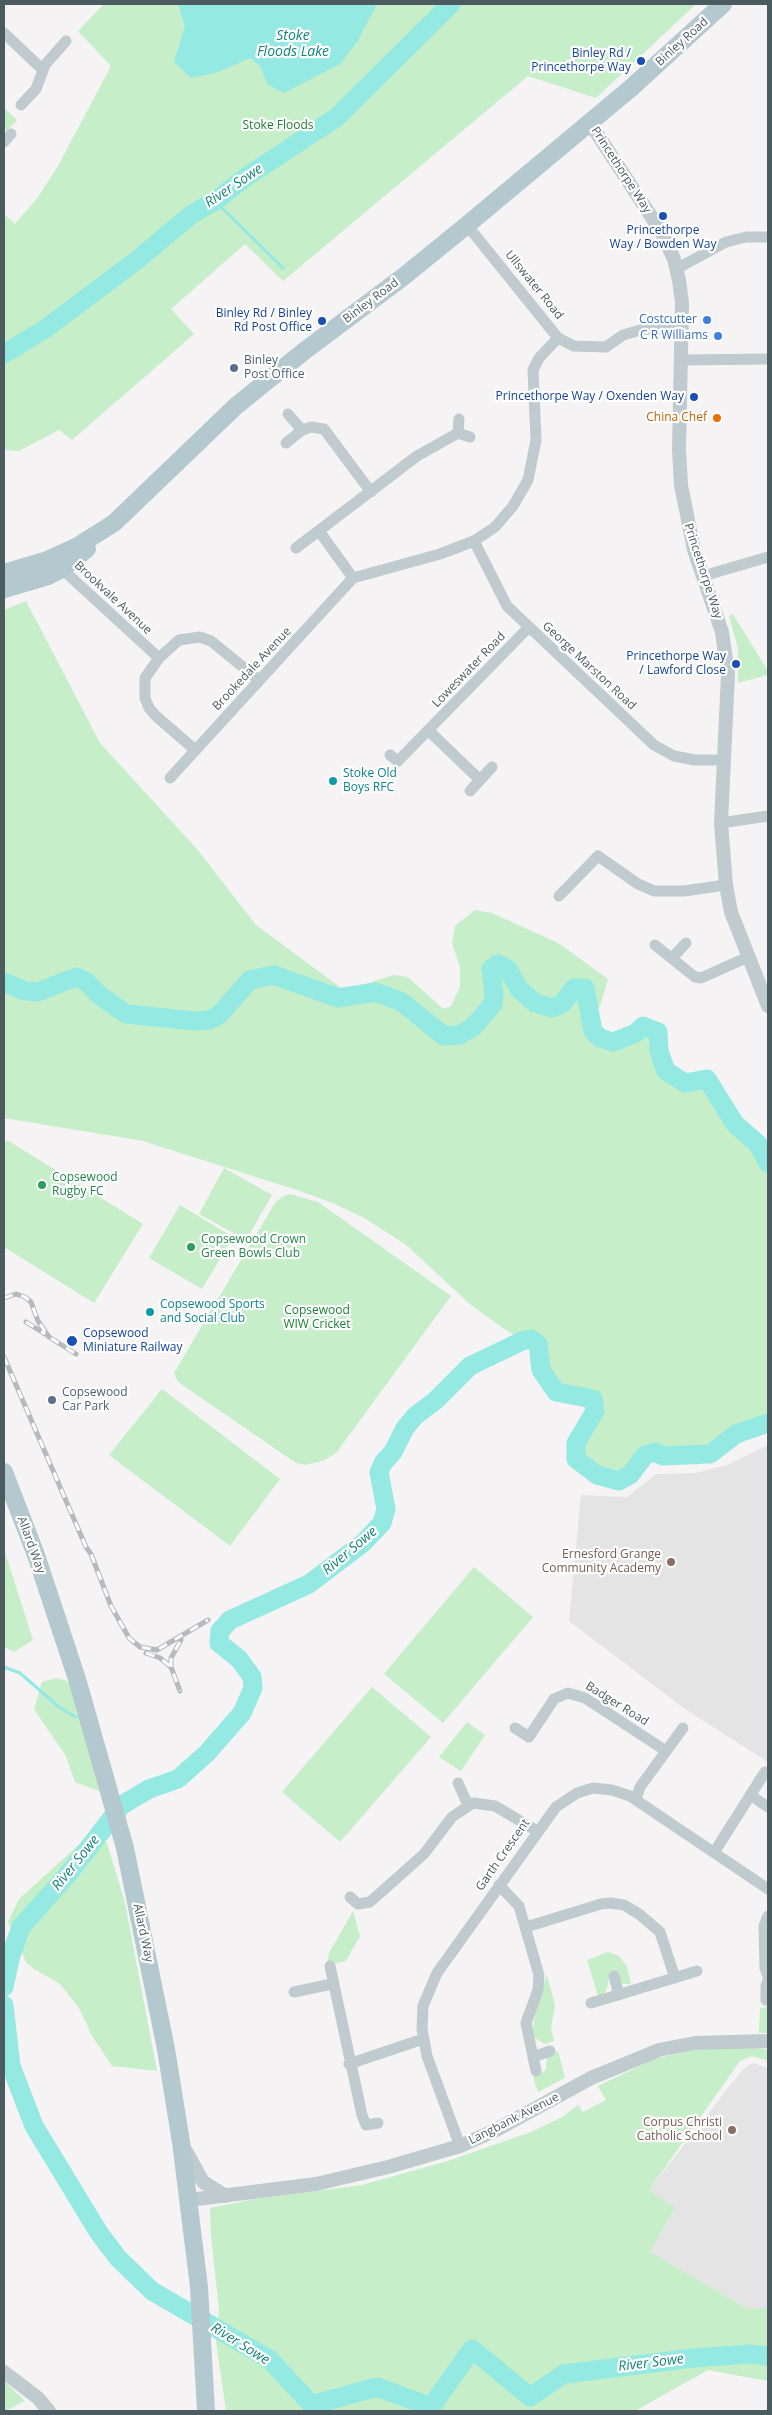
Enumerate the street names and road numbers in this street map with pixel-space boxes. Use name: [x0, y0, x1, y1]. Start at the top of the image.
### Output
street label: Binley Road: [653, 15, 711, 69]
street label: Princethorpe Way: [588, 124, 654, 216]
street label: Ullswater Road: [502, 248, 566, 322]
street label: Binley Road: [340, 275, 402, 327]
street label: Princethorpe Way: [681, 521, 725, 621]
street label: Brookvale Avenue: [71, 558, 155, 638]
street label: George Marston Road: [539, 619, 639, 713]
street label: Brookedale Avenue: [210, 624, 294, 714]
street label: Loweswater Road: [429, 629, 509, 711]
street label: Allard Way: [14, 1515, 48, 1575]
street label: Badger Road: [583, 1679, 651, 1729]
street label: Garth Crescent: [473, 1816, 533, 1894]
street label: Allard Way: [130, 1902, 156, 1964]
street label: Langbank Avenue: [466, 2090, 562, 2148]

